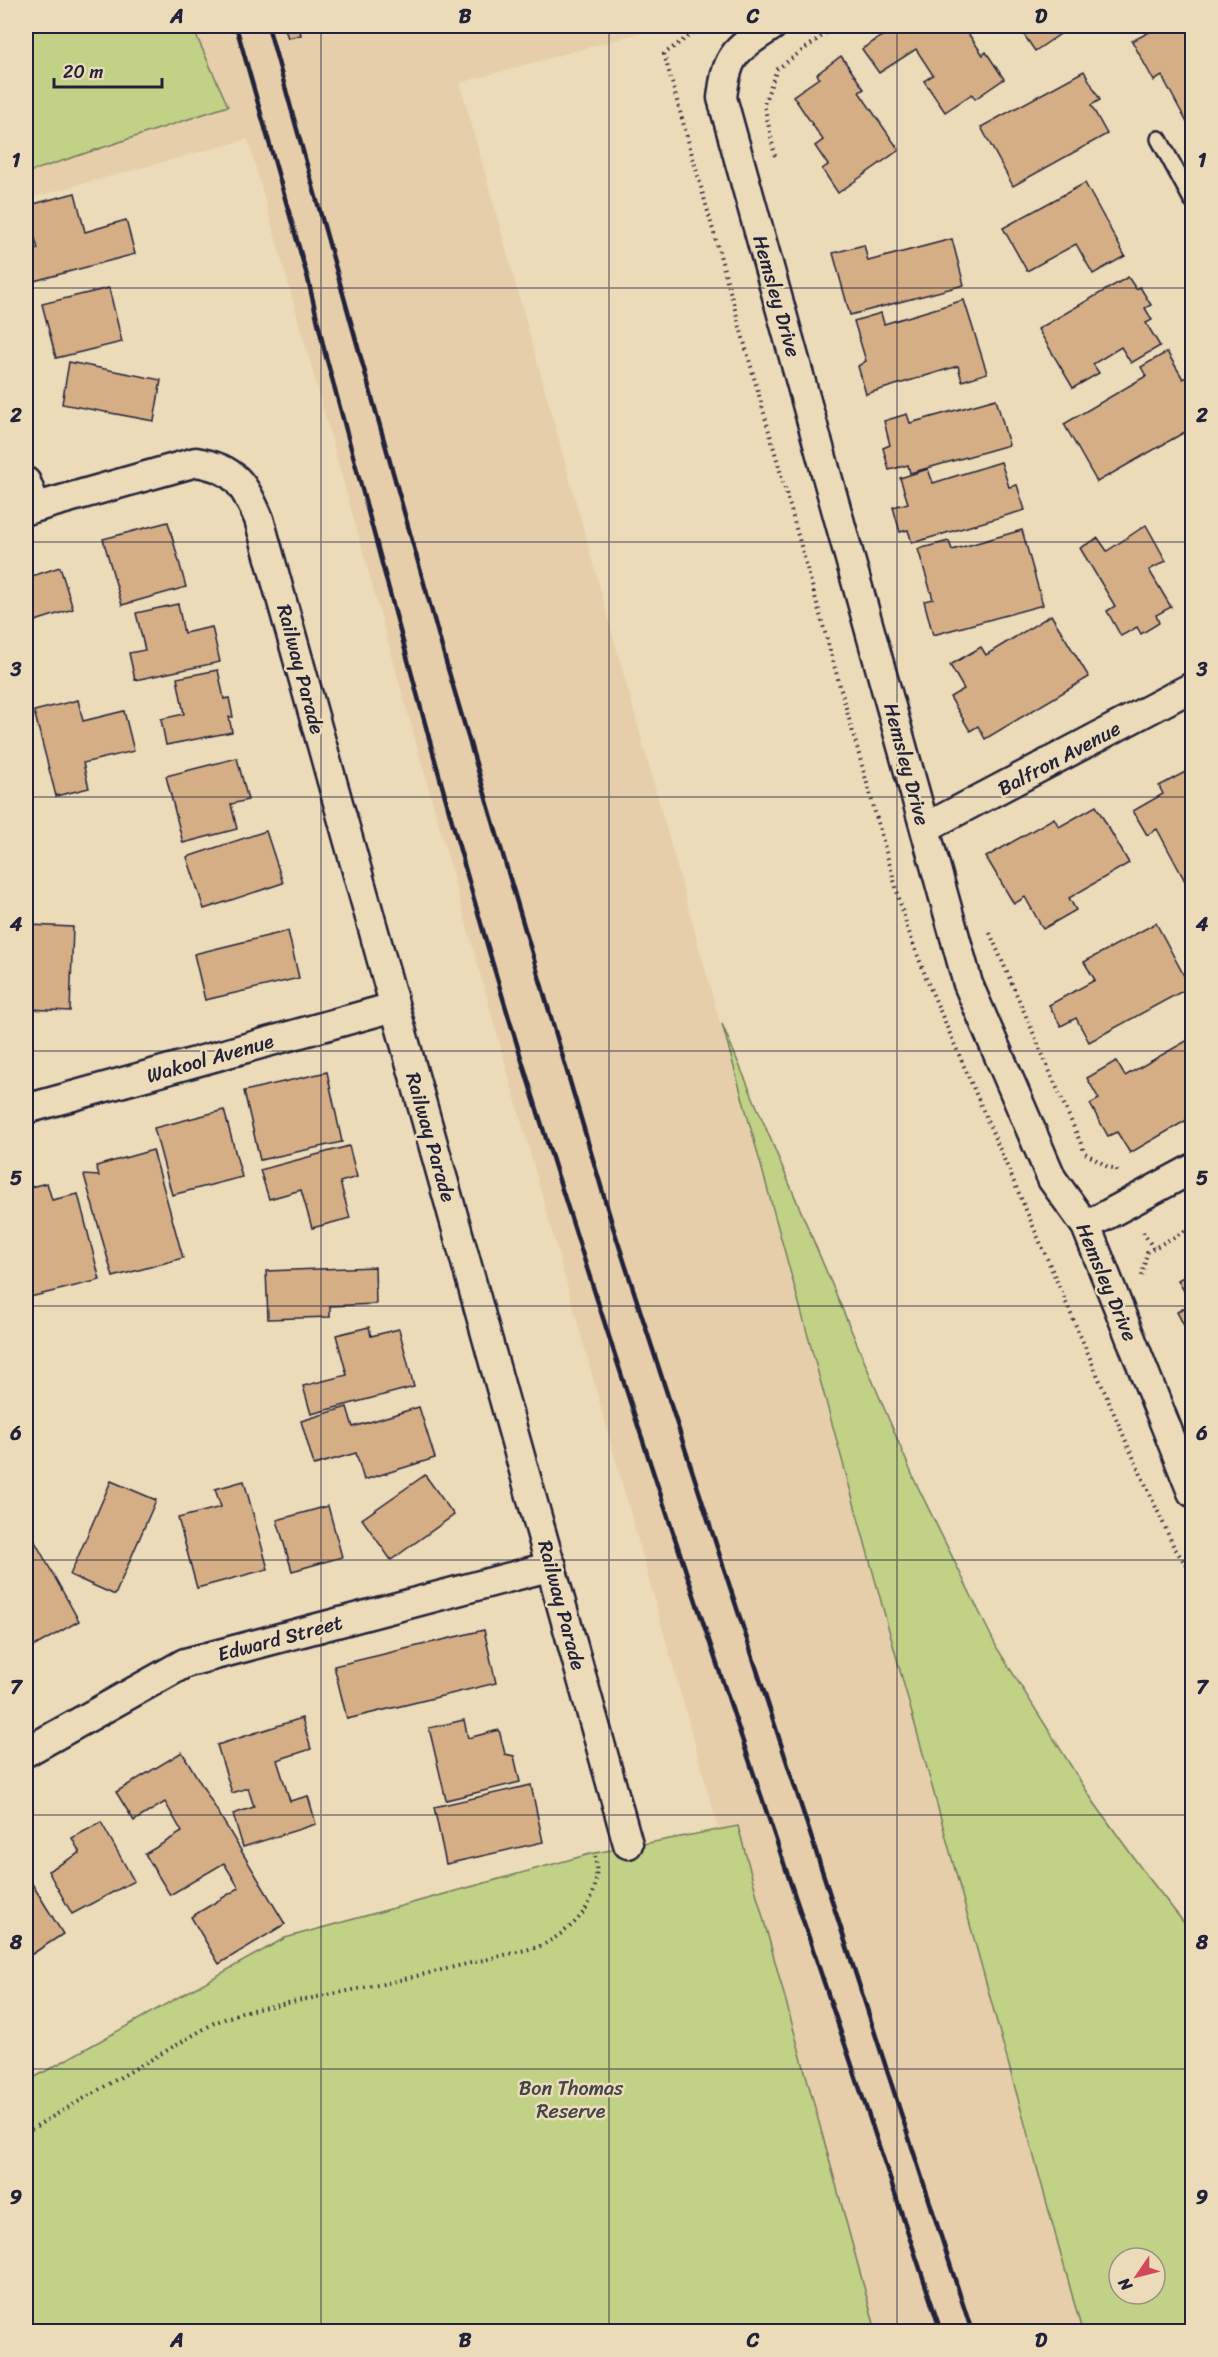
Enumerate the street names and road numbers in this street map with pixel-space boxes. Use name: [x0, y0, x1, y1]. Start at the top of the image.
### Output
street label: Hemsley Drive: [742, 231, 811, 361]
street label: Railway Parade: [266, 600, 335, 738]
street label: Hemsley Drive: [873, 699, 940, 829]
street label: Balfron Avenue: [991, 711, 1127, 806]
street label: Wakool Avenue: [142, 1024, 278, 1093]
street label: Railway Parade: [395, 1068, 466, 1206]
street label: Hemsley Drive: [1066, 1217, 1147, 1347]
street label: Railway Parade: [527, 1536, 596, 1674]
street label: Edward Street: [214, 1605, 347, 1672]

